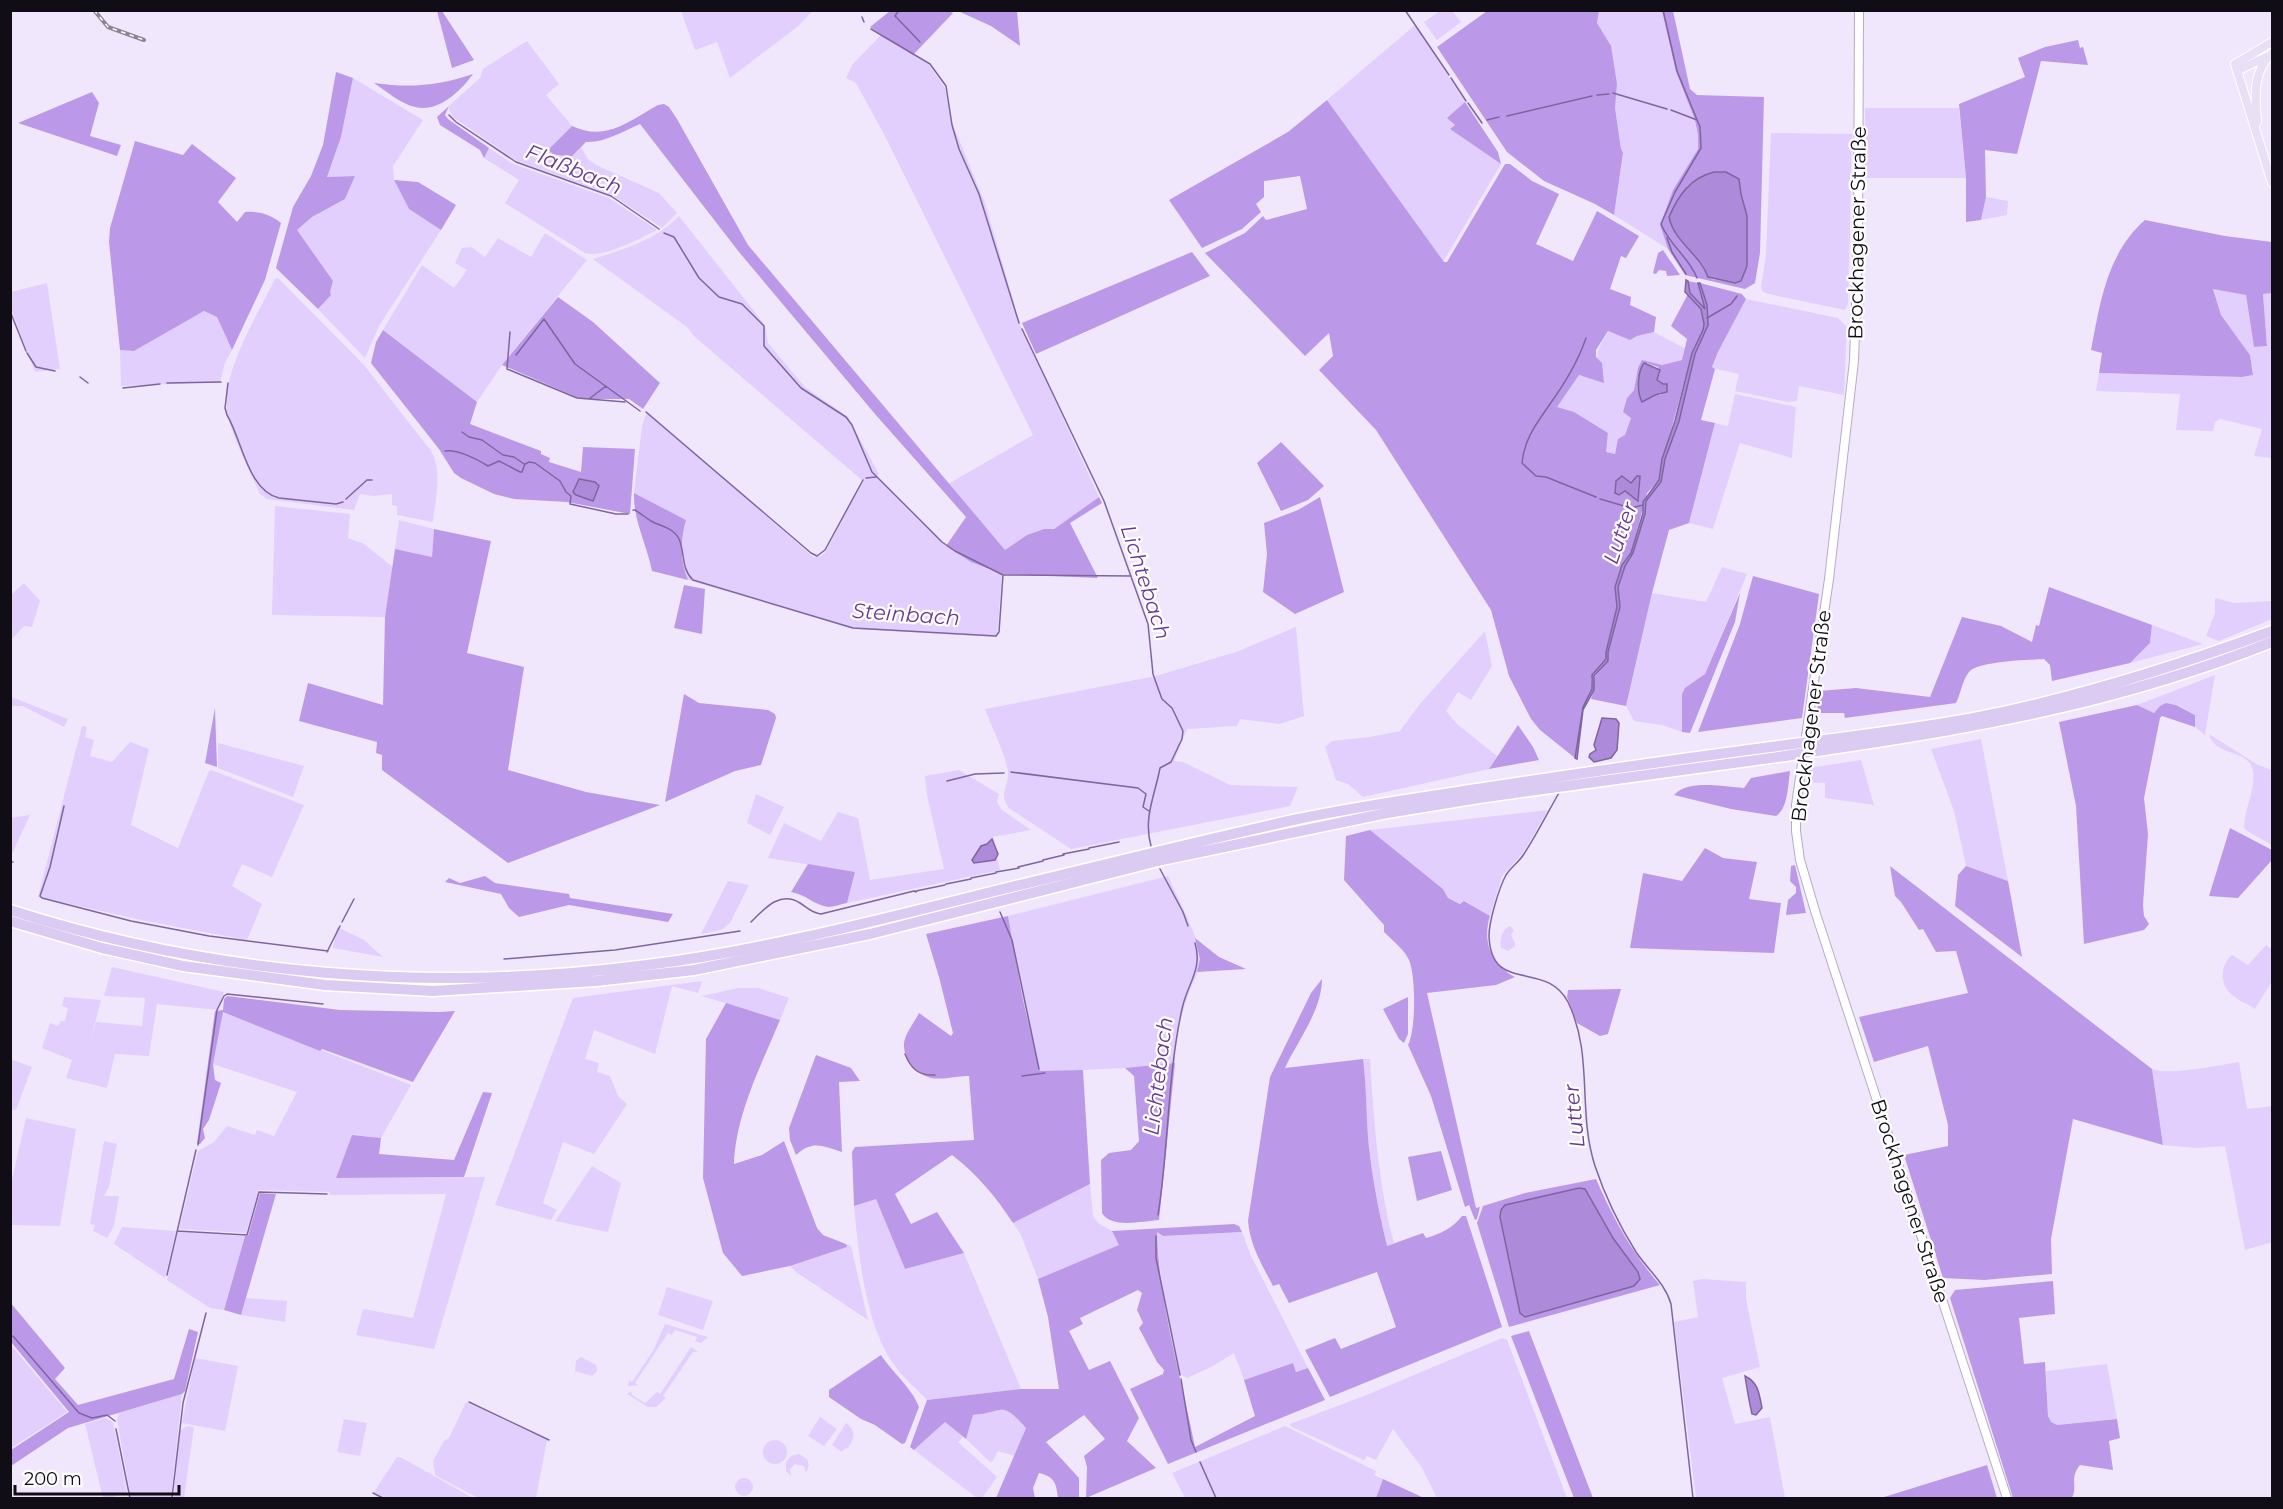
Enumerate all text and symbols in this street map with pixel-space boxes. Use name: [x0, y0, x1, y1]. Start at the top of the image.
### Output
street label: Brockhagener Straße: [1843, 126, 1871, 340]
water label: Flaßbach: [522, 138, 626, 200]
water label: Lutter: [1598, 498, 1642, 567]
water label: Lichtebach: [1116, 522, 1176, 642]
water label: Steinbach: [851, 598, 961, 630]
street label: Brockhagener Straße: [1786, 609, 1836, 823]
water label: Lichtebach: [1138, 1015, 1178, 1137]
water label: Lutter: [1558, 1082, 1590, 1149]
street label: Brockhagener Straße: [1866, 1096, 1954, 1306]
scale bar: [15, 1458, 178, 1496]
text: 200 m: [24, 1468, 82, 1490]

